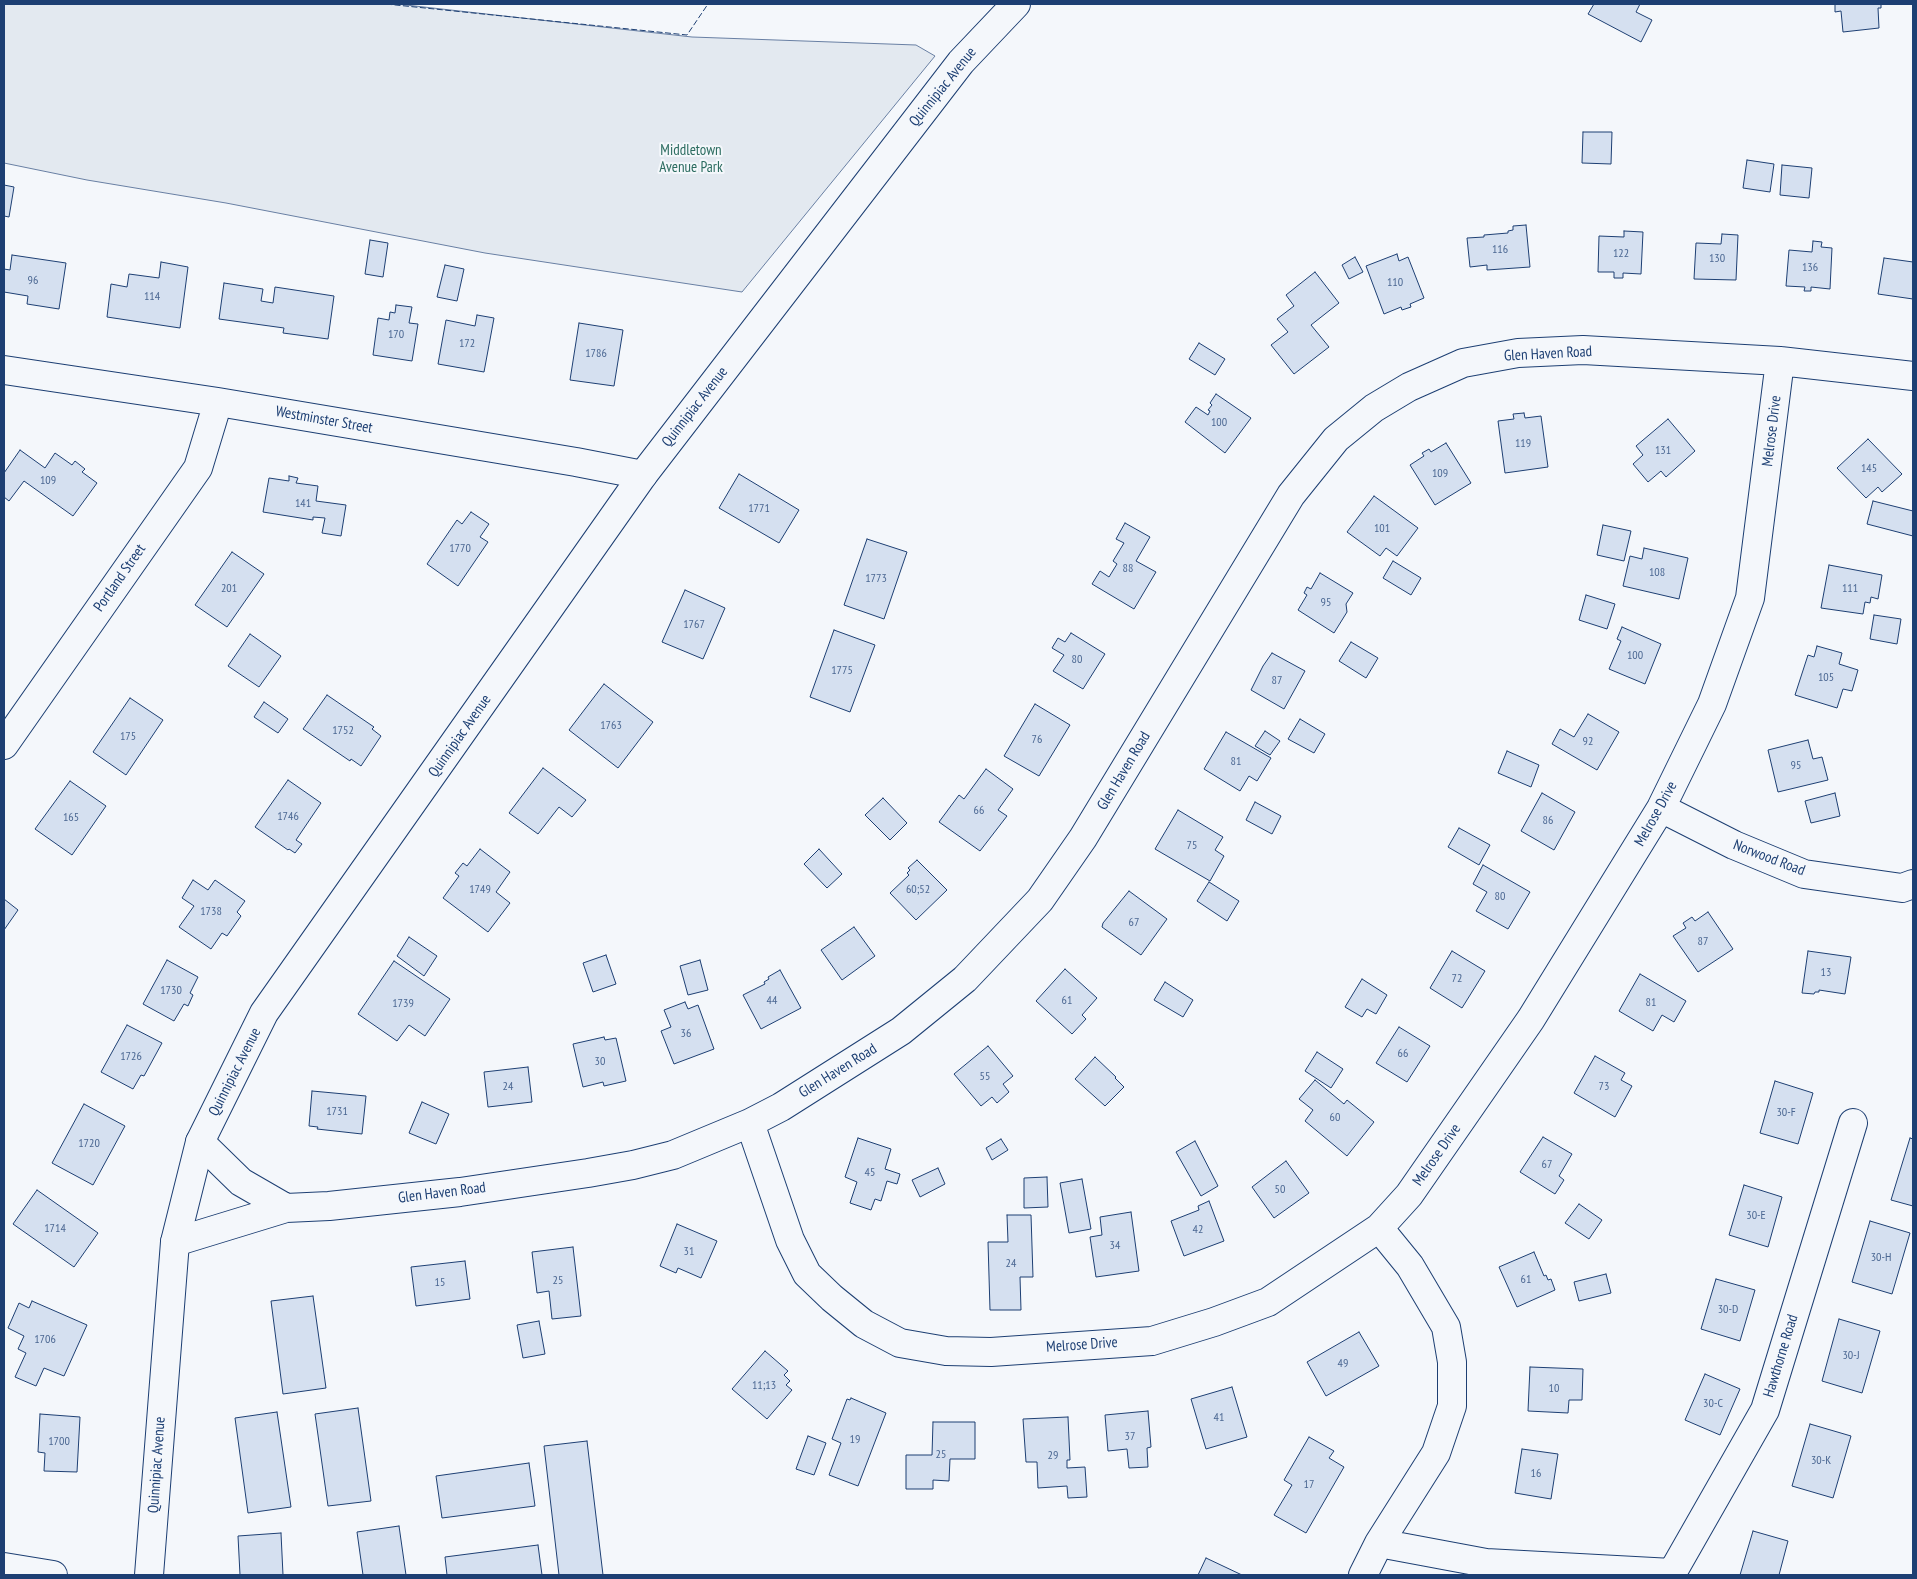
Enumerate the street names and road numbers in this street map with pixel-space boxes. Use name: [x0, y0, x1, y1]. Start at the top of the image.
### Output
street label: Quinnipiac Avenue: [906, 44, 980, 130]
street label: Glen Haven Road: [1503, 343, 1593, 365]
street label: Quinnipiac Avenue: [658, 363, 732, 451]
street label: Melrose Drive: [1759, 394, 1785, 468]
street label: Westminster Street: [274, 403, 374, 437]
street label: Portland Street: [90, 541, 150, 615]
street label: Quinnipiac Avenue: [425, 691, 495, 781]
street label: Glen Haven Road: [1094, 729, 1154, 813]
street label: Melrose Drive: [1631, 778, 1681, 850]
street label: Norwood Road: [1730, 836, 1808, 880]
street label: Quinnipiac Avenue: [205, 1025, 265, 1119]
street label: Glen Haven Road: [796, 1040, 880, 1102]
street label: Melrose Drive: [1409, 1121, 1465, 1189]
street label: Glen Haven Road: [397, 1179, 487, 1207]
street label: Hawthorne Road: [1760, 1312, 1802, 1400]
street label: Melrose Drive: [1046, 1334, 1118, 1356]
street label: Quinnipiac Avenue: [145, 1416, 169, 1514]

